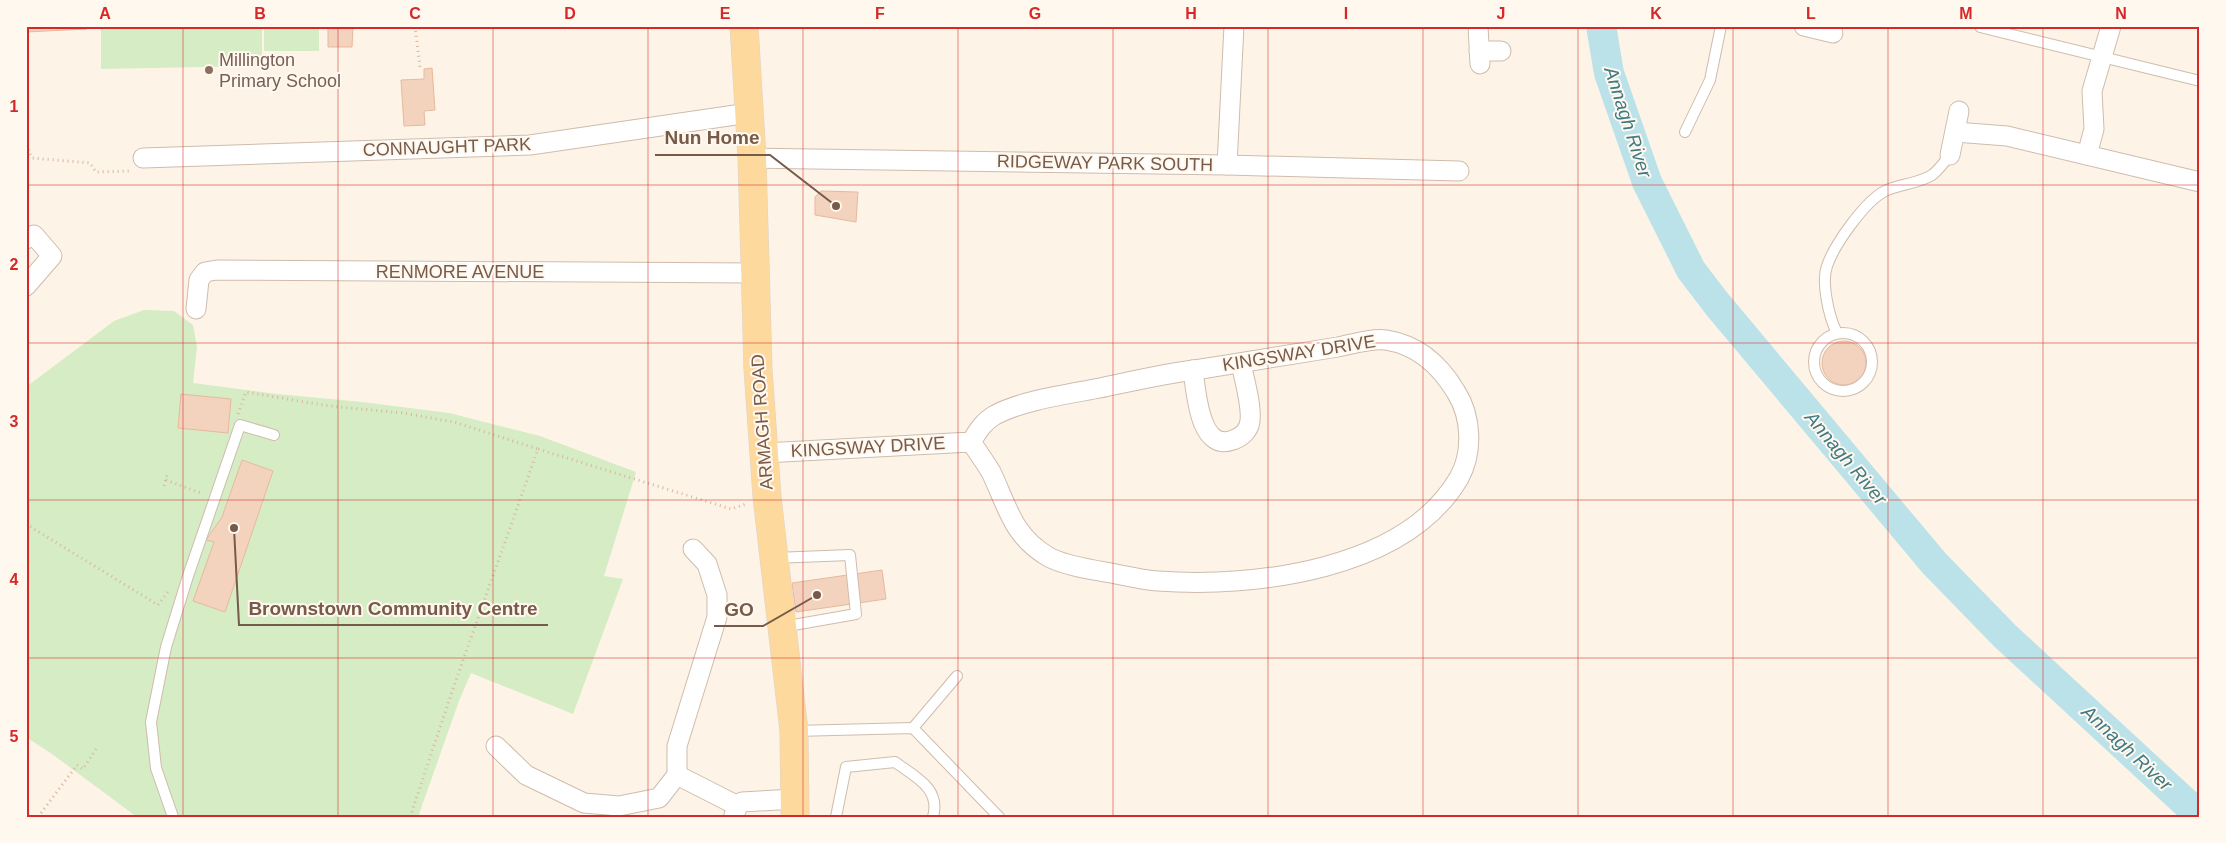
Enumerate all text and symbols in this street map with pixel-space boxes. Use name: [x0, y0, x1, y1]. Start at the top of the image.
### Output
text: A: [99, 5, 111, 22]
text: B: [254, 5, 266, 22]
text: C: [409, 5, 421, 22]
text: D: [564, 5, 576, 22]
text: E: [720, 5, 731, 22]
text: F: [875, 5, 885, 22]
text: G: [1029, 5, 1041, 22]
text: H: [1185, 5, 1197, 22]
text: I: [1344, 5, 1348, 22]
text: J: [1497, 5, 1505, 22]
text: K: [1650, 5, 1662, 22]
text: L: [1806, 5, 1816, 22]
text: M: [1959, 5, 1973, 22]
text: N: [2115, 5, 2127, 22]
place label: Millington Primary School: [219, 50, 341, 91]
water label: Annagh River: [1600, 63, 1656, 181]
marker: Millington Primary School: [203, 64, 215, 76]
text: 1: [10, 98, 19, 115]
callout: Nun Home: [655, 121, 770, 155]
text: Nun Home: [665, 127, 760, 148]
street label: CONNAUGHT PARK: [363, 134, 531, 160]
street label: RIDGEWAY PARK SOUTH: [997, 151, 1213, 175]
text: 2: [10, 256, 19, 273]
street label: RENMORE AVENUE: [376, 262, 544, 282]
street label: KINGSWAY DRIVE: [1221, 331, 1377, 375]
street label: ARMAGH ROAD: [747, 353, 777, 491]
water label: Annagh River: [1800, 406, 1891, 509]
text: 3: [10, 413, 19, 430]
street label: KINGSWAY DRIVE: [790, 433, 946, 461]
text: 4: [10, 571, 19, 588]
callout: Brownstown Community Centre: [239, 591, 548, 625]
callout: GO: [714, 592, 763, 626]
text: Brownstown Community Centre: [248, 598, 538, 619]
text: GO: [724, 599, 754, 620]
water label: Annagh River: [2077, 700, 2177, 795]
text: 5: [10, 728, 19, 745]

